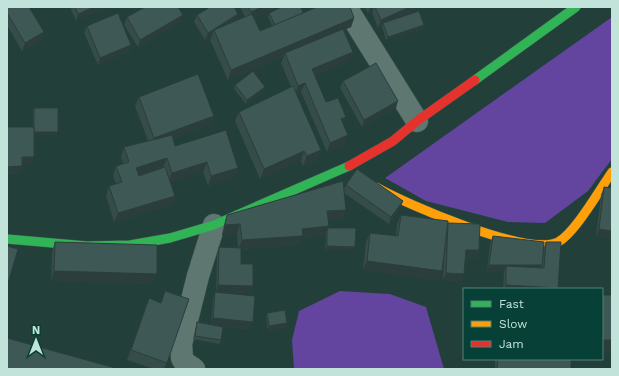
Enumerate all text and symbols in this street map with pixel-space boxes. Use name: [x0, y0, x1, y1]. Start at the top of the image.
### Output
legend: [463, 288, 603, 360]
text: Fast: [499, 297, 524, 311]
text: Slow: [499, 317, 527, 331]
north arrow: [16, 320, 56, 360]
text: N: [32, 324, 40, 337]
text: Jam: [499, 337, 524, 351]

